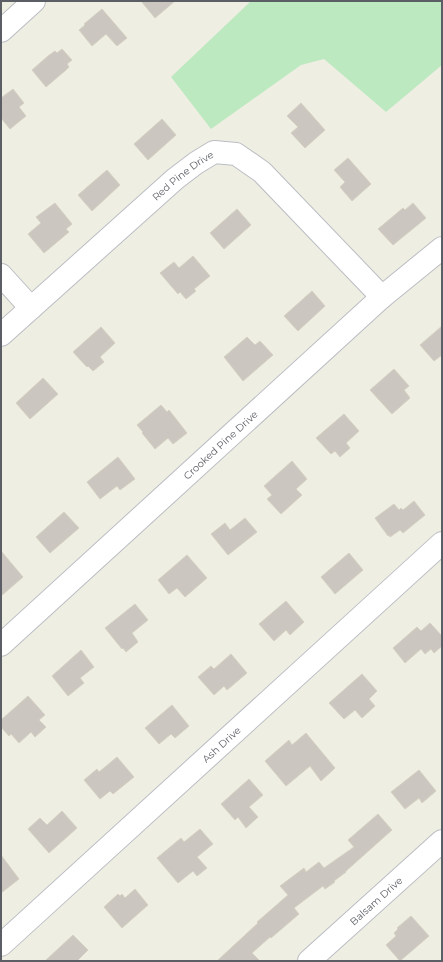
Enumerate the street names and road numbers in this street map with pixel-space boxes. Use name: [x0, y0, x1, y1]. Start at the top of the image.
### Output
street label: Red Pine Drive: [150, 148, 216, 203]
street label: Crooked Pine Drive: [181, 408, 261, 482]
street label: Ash Drive: [200, 724, 244, 765]
street label: Balsam Drive: [347, 874, 405, 928]

